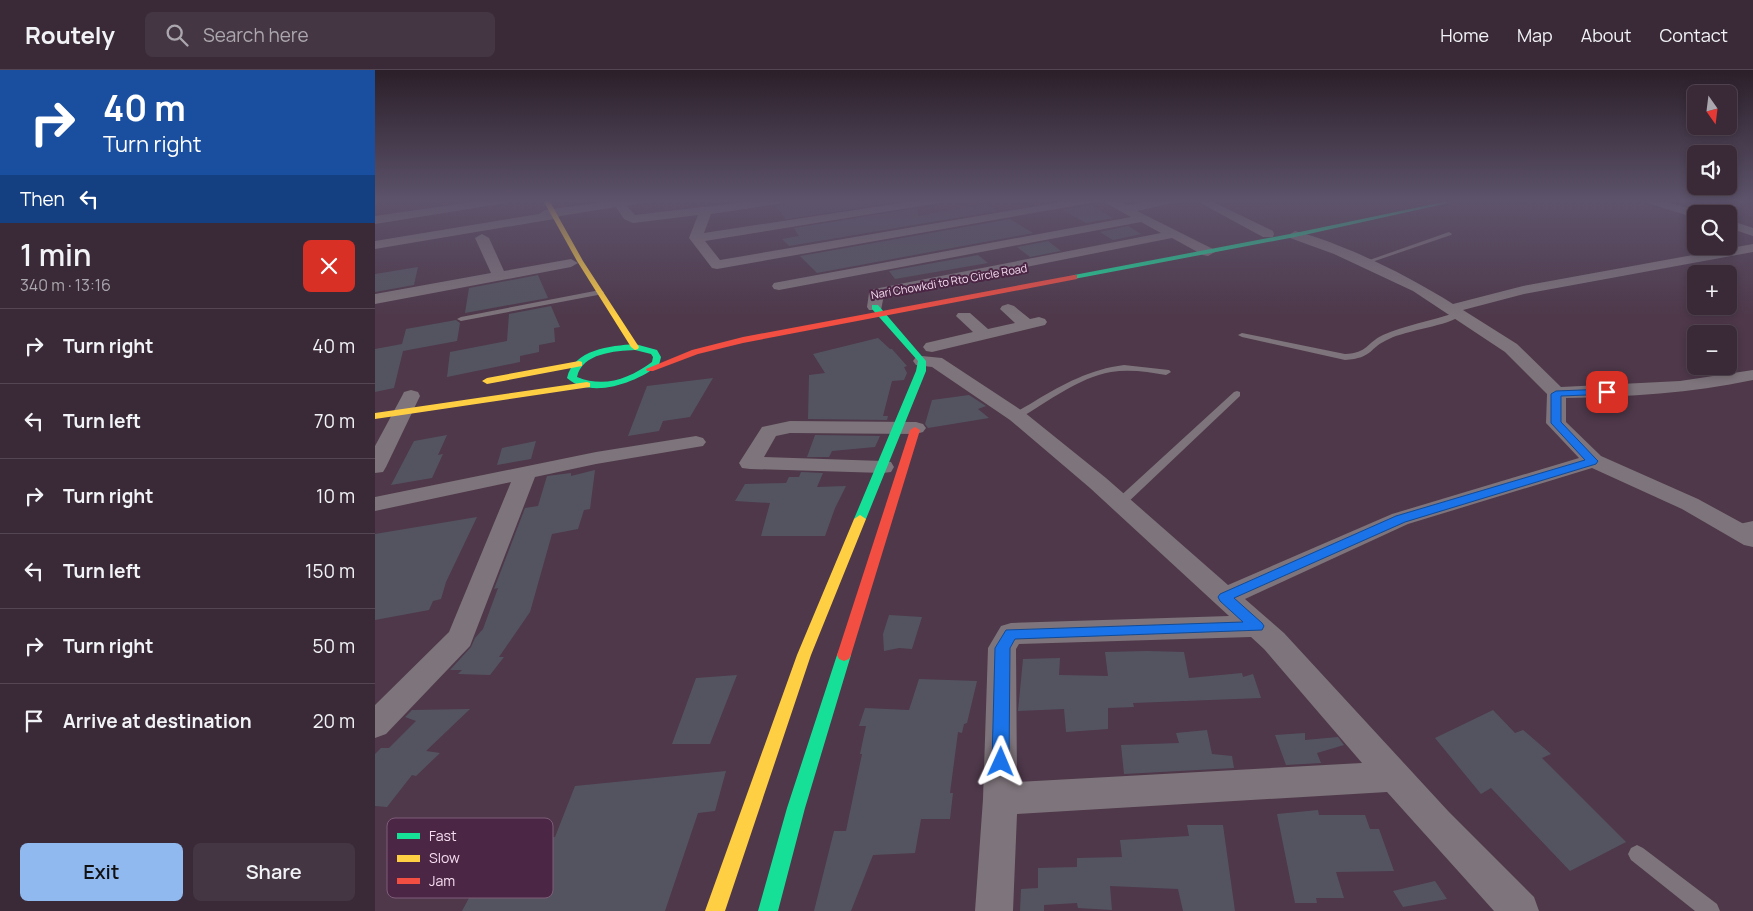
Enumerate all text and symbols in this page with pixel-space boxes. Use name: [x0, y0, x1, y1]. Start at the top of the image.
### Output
search box: [145, 12, 495, 57]
text: Routely: [25, 18, 115, 51]
icon: search: [163, 21, 191, 49]
text: Search here: [203, 22, 309, 48]
text: Home: [1440, 23, 1489, 47]
text: Map: [1517, 23, 1553, 47]
text: About: [1581, 23, 1631, 47]
text: Contact: [1659, 23, 1728, 47]
text: 40 m: [103, 84, 186, 132]
north arrow: [1687, 85, 1737, 135]
map controls: [1687, 85, 1737, 375]
icon: right: [20, 90, 85, 155]
text: Turn right: [103, 129, 201, 159]
button: sound: [1687, 145, 1737, 195]
icon: left: [75, 185, 103, 213]
text: Then: [20, 186, 65, 212]
button: search: [1687, 205, 1737, 255]
text: 1 min: [20, 234, 92, 275]
button: close: [303, 240, 355, 292]
street label: Nari Chowkdi to Rto Circle Road: [870, 260, 1028, 302]
button: +: [1687, 265, 1737, 315]
text: 340 m · 13:16: [20, 274, 111, 296]
button: −: [1687, 325, 1737, 375]
icon: right: [20, 332, 48, 360]
text: Turn right: [63, 333, 153, 359]
text: 40 m: [312, 333, 355, 359]
pin: [1586, 371, 1628, 413]
icon: arrive: [1593, 378, 1621, 406]
icon: left: [20, 407, 48, 435]
text: Turn left: [63, 408, 141, 434]
text: 70 m: [314, 408, 355, 434]
icon: right: [20, 482, 48, 510]
text: Turn right: [63, 483, 153, 509]
text: 10 m: [316, 483, 355, 509]
icon: left: [20, 557, 48, 585]
text: Turn left: [63, 558, 141, 584]
text: 150 m: [305, 558, 355, 584]
icon: right: [20, 632, 48, 660]
text: Turn right: [63, 633, 153, 659]
text: 50 m: [313, 633, 355, 659]
icon: arrive: [20, 707, 48, 735]
text: Arrive at destination: [63, 708, 252, 734]
text: 20 m: [313, 708, 355, 734]
position arrow: [974, 735, 1026, 787]
legend: [387, 818, 553, 898]
text: Fast: [429, 826, 457, 845]
button: Exit: [20, 843, 183, 901]
button: Share: [193, 843, 355, 901]
text: Slow: [429, 848, 460, 867]
text: Jam: [429, 871, 455, 890]

